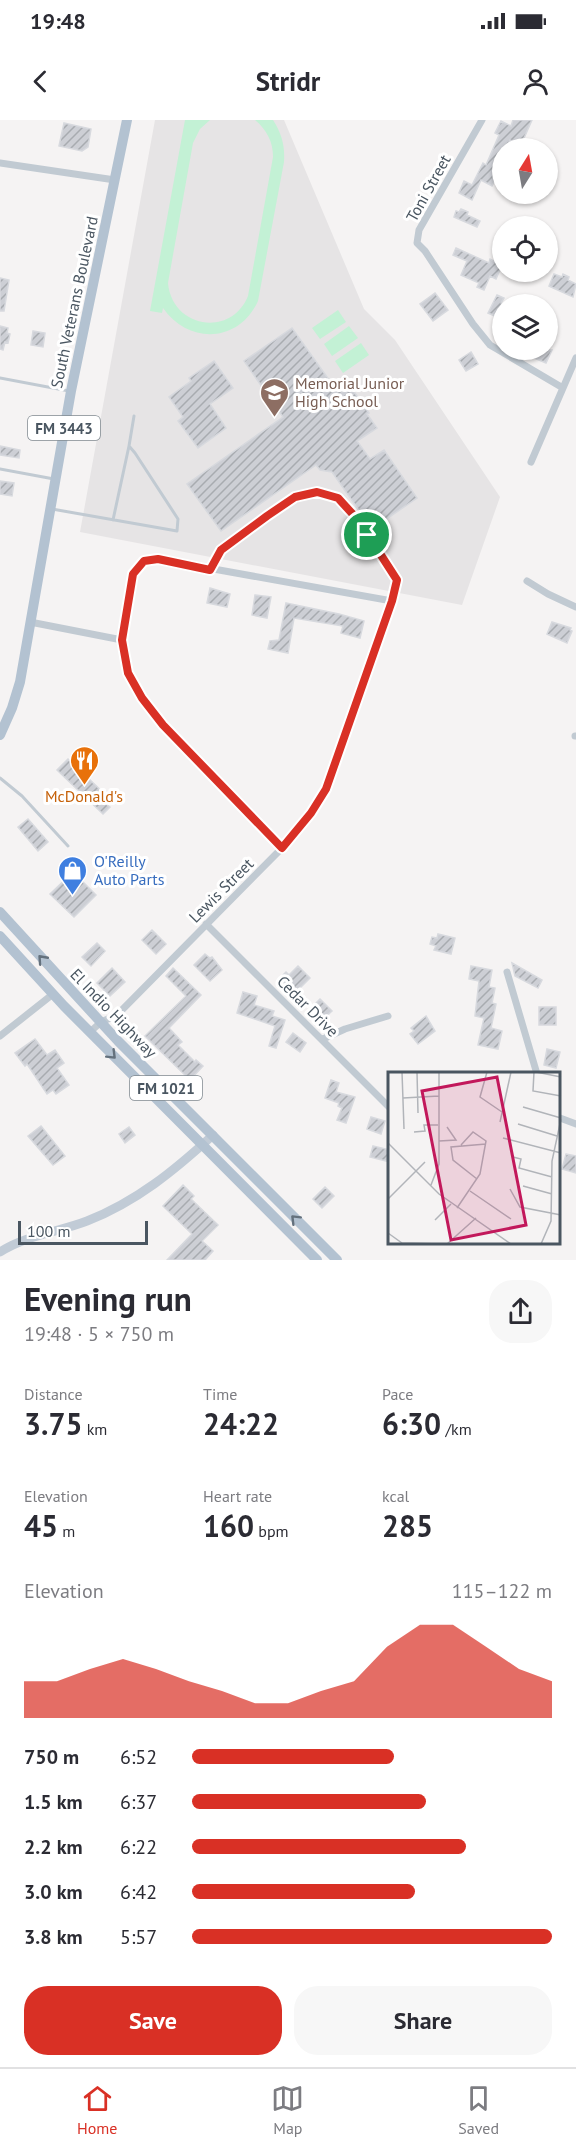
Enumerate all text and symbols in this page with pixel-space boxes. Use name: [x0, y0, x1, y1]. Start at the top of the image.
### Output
text: 19:48: [30, 7, 86, 35]
text: Stridr: [256, 64, 320, 98]
icon: back: [24, 65, 57, 98]
icon: person: [519, 65, 552, 98]
north arrow: [492, 138, 558, 204]
map controls: [492, 138, 558, 360]
street label: Toni Street: [401, 150, 455, 225]
street label: South Veterans Boulevard: [46, 214, 102, 390]
button: locate: [492, 216, 558, 282]
button: layers: [492, 294, 558, 360]
place label: Memorial Junior High School: [295, 373, 405, 411]
school or university icon: Memorial Junior High School: [258, 376, 290, 418]
road number: FM 3443: [28, 416, 100, 440]
pin: [341, 509, 392, 560]
icon: arrive: [350, 518, 383, 551]
restaurant icon: McDonald's: [68, 744, 100, 786]
place label: McDonald's: [45, 786, 123, 806]
place label: O'Reilly Auto Parts: [94, 851, 165, 889]
street label: Lewis Street: [185, 853, 258, 926]
shop icon: O'Reilly Auto Parts: [57, 854, 89, 896]
one-way arrow: [38, 955, 49, 966]
street label: El Indio Highway: [66, 964, 162, 1062]
street label: Cedar Drive: [273, 971, 343, 1041]
one-way arrow: [105, 1048, 116, 1058]
inset map: [388, 1072, 561, 1245]
road number: FM 1021: [130, 1076, 202, 1100]
one-way arrow: [292, 1215, 303, 1226]
scale bar: [18, 1218, 148, 1246]
text: 100 m: [27, 1221, 70, 1241]
text: Evening run: [24, 1277, 192, 1320]
button: share: [489, 1280, 552, 1343]
text: 19:48 · 5 × 750 m: [24, 1321, 174, 1347]
text: Distance: [24, 1384, 83, 1404]
text: Time: [203, 1384, 237, 1404]
text: Pace: [382, 1384, 413, 1404]
text: 3.75: [24, 1404, 82, 1443]
text: 24:22: [203, 1404, 279, 1443]
text: 6:30: [382, 1404, 441, 1443]
text: km: [82, 1419, 107, 1439]
text: /km: [441, 1419, 472, 1439]
text: Elevation: [24, 1486, 88, 1506]
text: Heart rate: [203, 1486, 272, 1506]
text: kcal: [382, 1486, 409, 1506]
text: 45: [24, 1506, 58, 1545]
text: 160: [203, 1506, 254, 1545]
text: 285: [382, 1506, 433, 1545]
text: m: [58, 1521, 75, 1541]
text: bpm: [254, 1521, 289, 1541]
text: Elevation: [24, 1578, 104, 1604]
text: 115–122 m: [452, 1578, 552, 1604]
text: 750 m: [24, 1744, 79, 1770]
text: 6:52: [120, 1744, 157, 1770]
text: 1.5 km: [24, 1789, 83, 1815]
text: 6:37: [120, 1789, 157, 1815]
text: 2.2 km: [24, 1834, 83, 1860]
text: 6:22: [120, 1834, 157, 1860]
text: 3.0 km: [24, 1879, 83, 1905]
text: 6:42: [120, 1879, 157, 1905]
text: 3.8 km: [24, 1924, 83, 1950]
text: 5:57: [120, 1924, 157, 1950]
button: Save: [24, 1986, 282, 2055]
button: Share: [294, 1986, 552, 2055]
tab: Home: [77, 2082, 117, 2138]
tab: Map: [271, 2082, 304, 2138]
tab: Saved: [458, 2082, 499, 2138]

